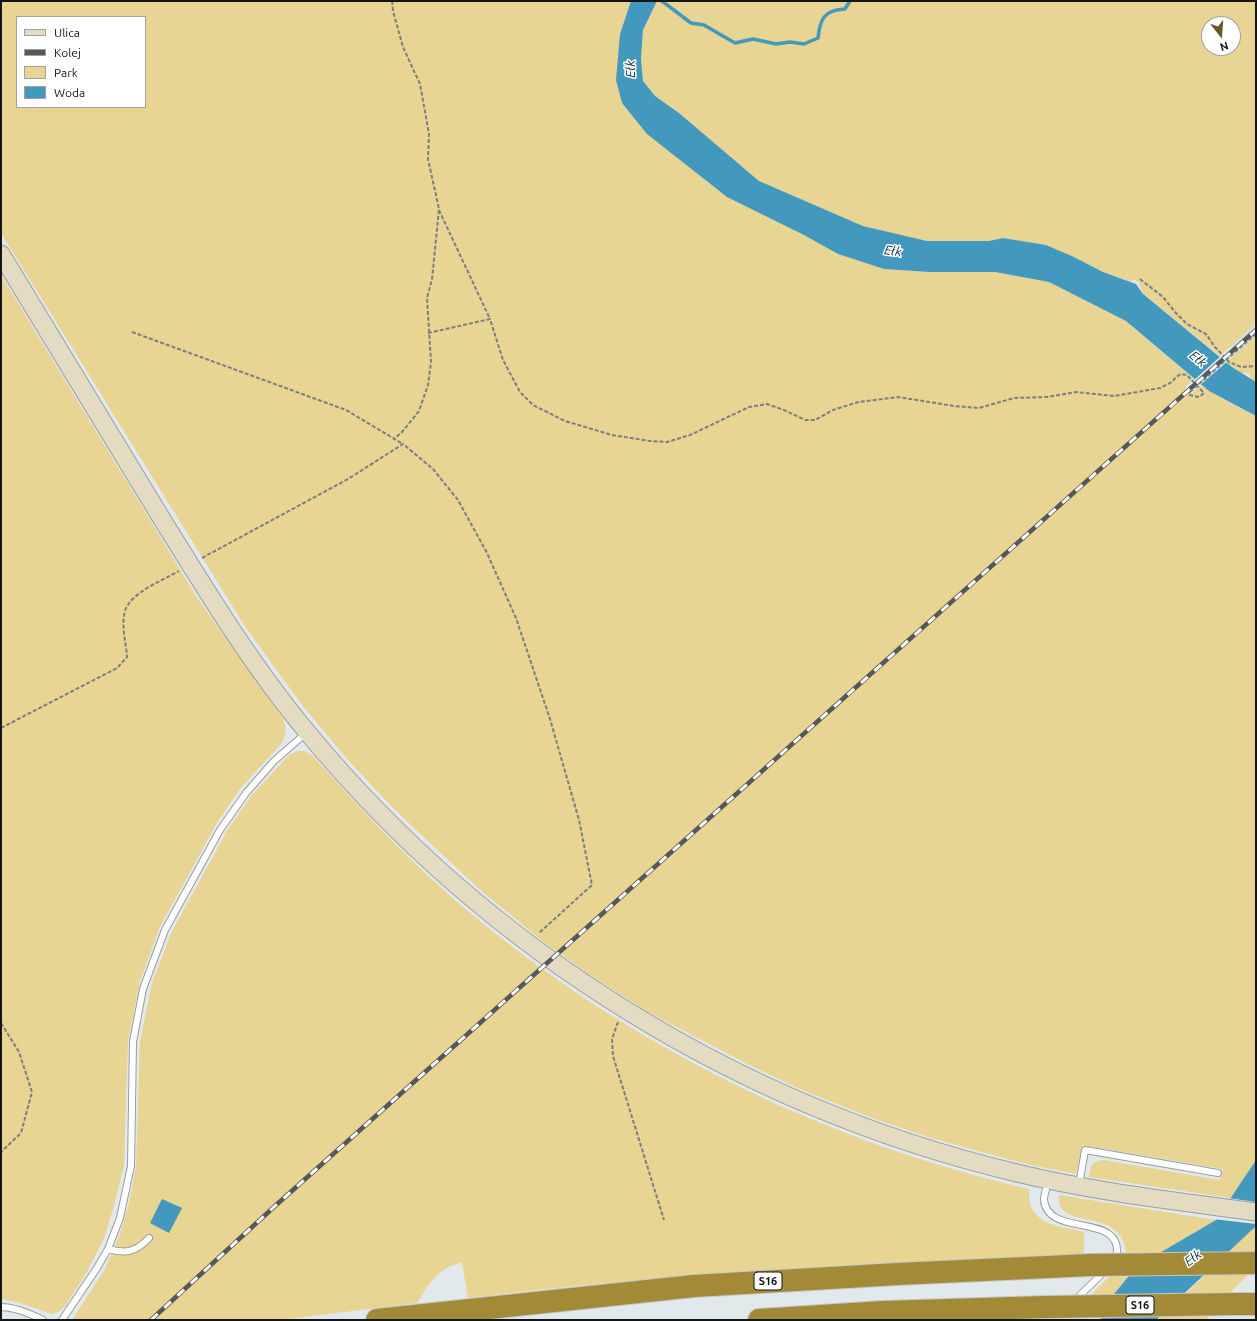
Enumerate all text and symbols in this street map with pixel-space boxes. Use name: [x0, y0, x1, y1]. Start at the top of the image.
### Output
legend: [16, 16, 146, 108]
north arrow: [1201, 16, 1241, 56]
text: Ulica: [54, 26, 80, 39]
text: N: [1219, 40, 1230, 53]
text: Kolej: [54, 46, 81, 59]
water label: Ełk: [623, 60, 639, 78]
text: Park: [54, 66, 78, 79]
text: Woda: [54, 86, 85, 99]
water label: Ełk: [883, 242, 903, 260]
water label: Ełk: [1186, 347, 1210, 371]
water label: Ełk: [1181, 1247, 1205, 1269]
road number: S16: [754, 1272, 782, 1290]
road number: S16: [1126, 1296, 1154, 1314]

